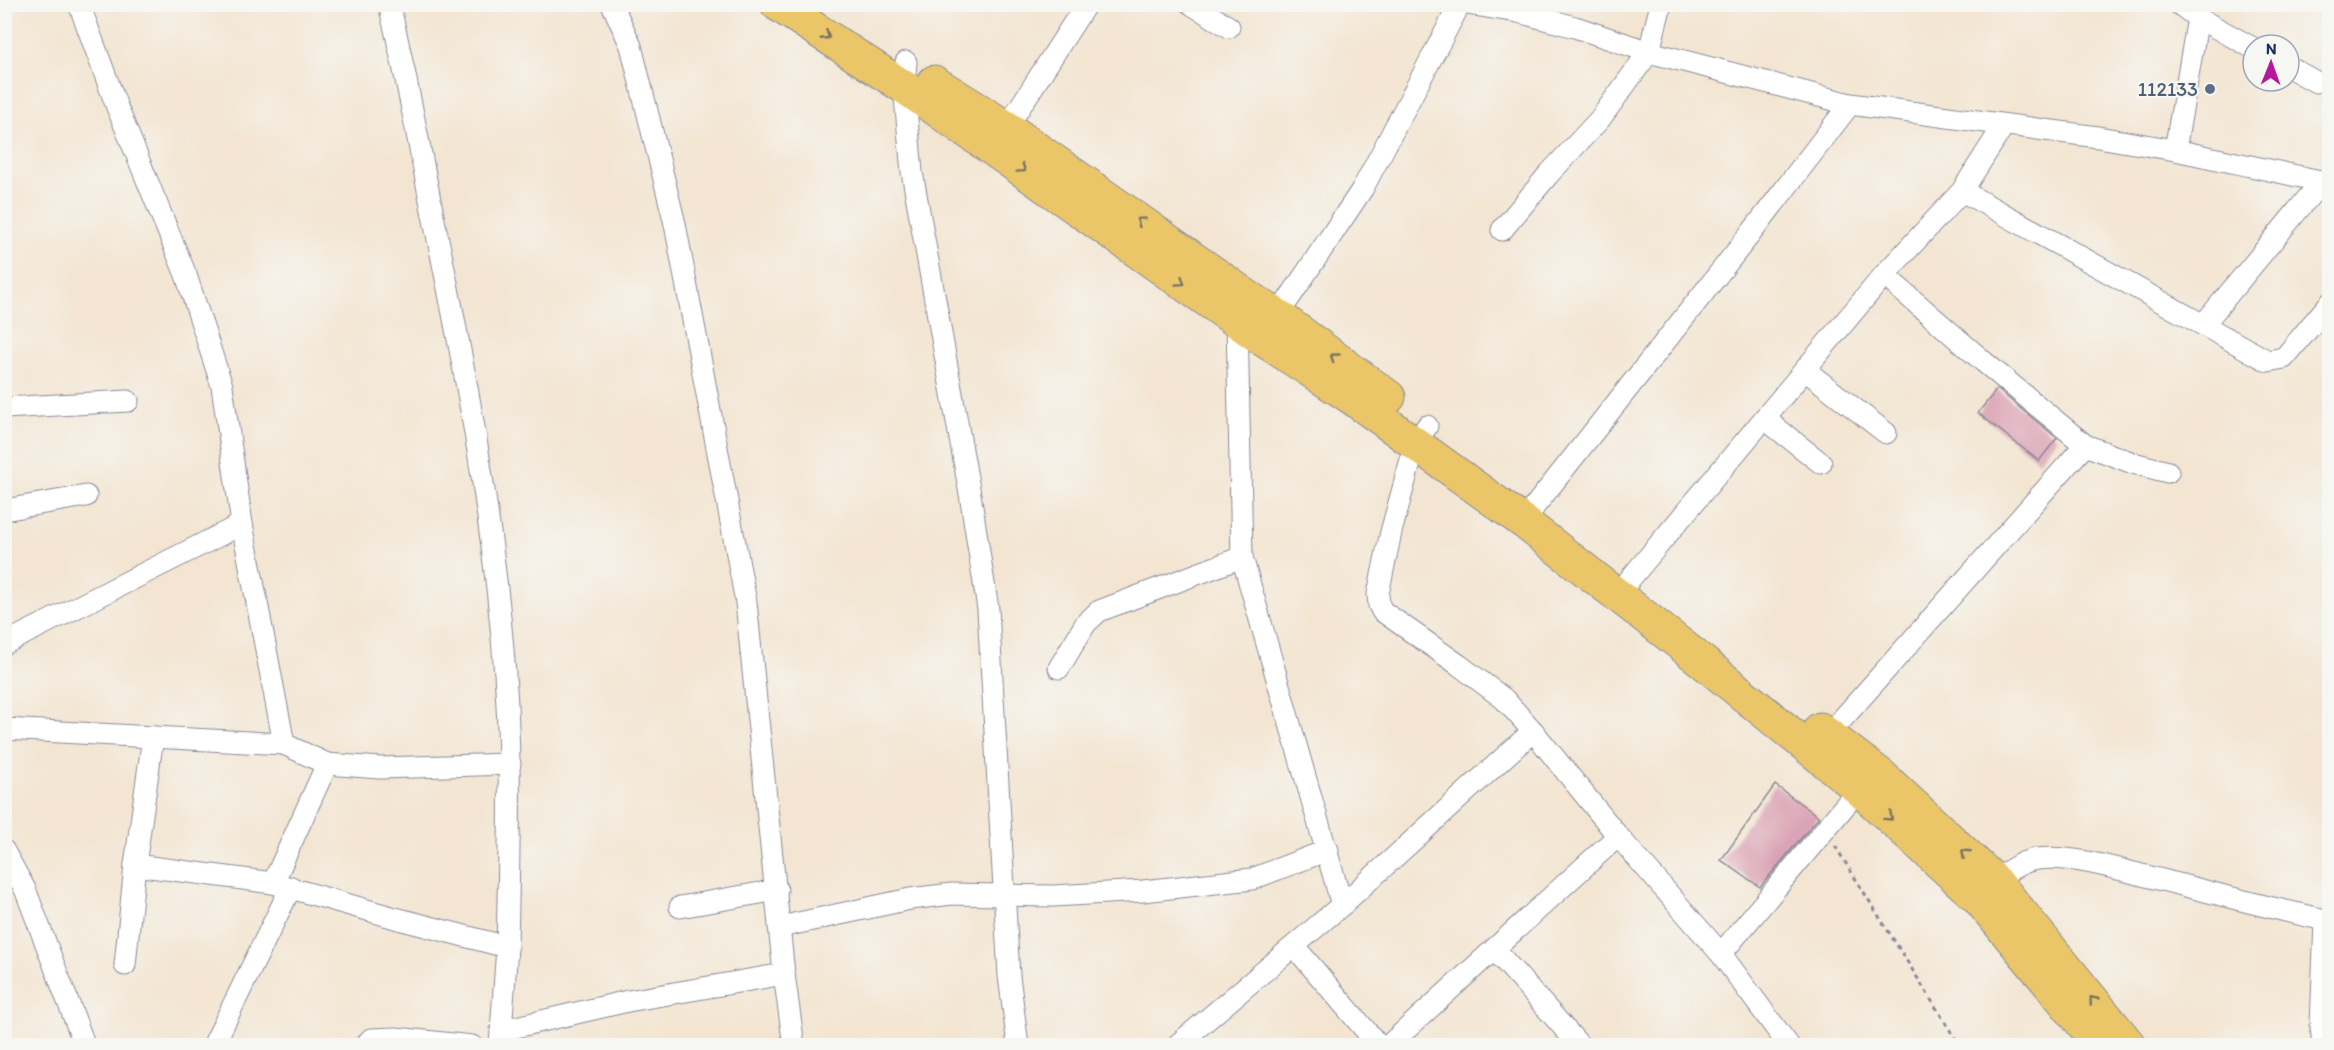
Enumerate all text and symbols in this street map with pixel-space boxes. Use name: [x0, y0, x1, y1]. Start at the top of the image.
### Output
one-way arrow: [820, 29, 830, 41]
north arrow: [2241, 33, 2301, 93]
text: N: [2266, 39, 2277, 58]
place label: 112133: [2138, 77, 2198, 101]
marker: 112133: [2203, 82, 2217, 96]
one-way arrow: [1016, 162, 1027, 173]
one-way arrow: [1135, 217, 1146, 228]
one-way arrow: [1175, 275, 1186, 286]
one-way arrow: [1329, 353, 1340, 364]
one-way arrow: [1883, 810, 1893, 821]
one-way arrow: [1962, 849, 1972, 860]
one-way arrow: [2089, 996, 2100, 1007]

